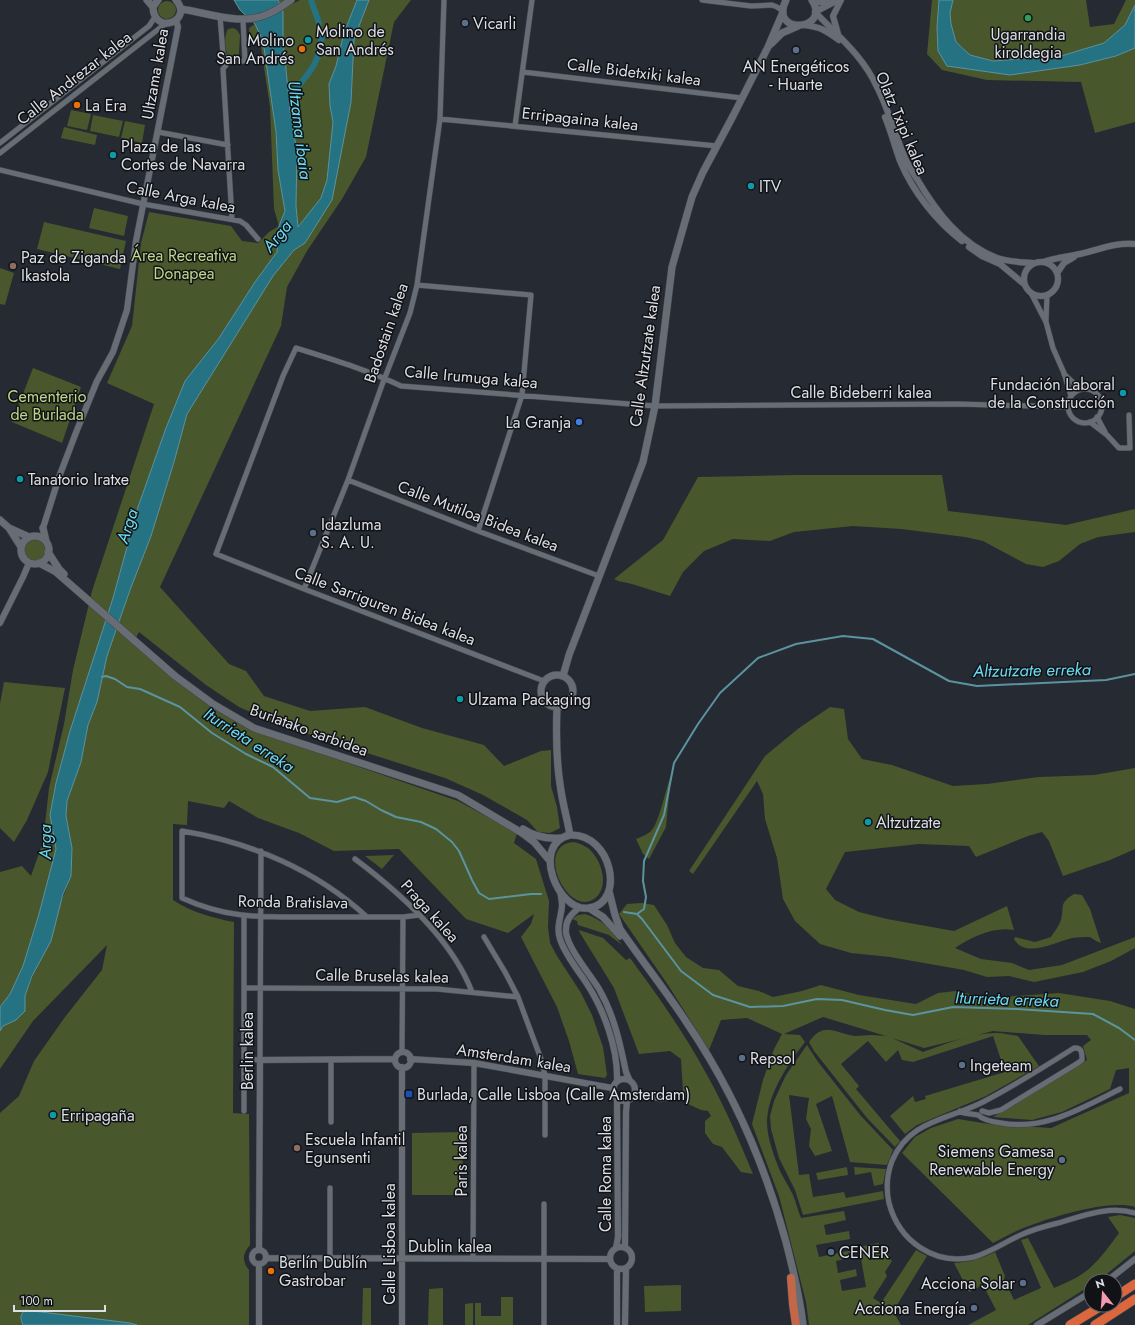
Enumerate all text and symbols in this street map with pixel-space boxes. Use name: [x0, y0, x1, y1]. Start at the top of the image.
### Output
place label: Vicarli: [473, 12, 516, 35]
marker: Ugarrandia kiroldegia: [1023, 13, 1033, 23]
marker: Vicarli: [460, 18, 470, 28]
place label: Molino de San Andrés: [316, 20, 394, 61]
place label: Ugarrandia kiroldegia: [991, 23, 1065, 64]
street label: Calle Andrezar kalea: [12, 26, 136, 130]
street label: Ultzama kalea: [136, 27, 174, 121]
place label: Molino San Andrés: [216, 29, 294, 70]
marker: Molino de San Andrés: [303, 35, 313, 45]
marker: Molino San Andrés: [297, 44, 307, 54]
marker: AN Energéticos - Huarte: [791, 45, 801, 55]
street label: Calle Bidetxiki kalea: [566, 52, 702, 92]
place label: AN Energéticos - Huarte: [743, 55, 849, 96]
street label: Olatz Txipi kalea: [870, 68, 934, 178]
water label: Ultzama ibaia: [282, 79, 318, 181]
place label: La Era: [85, 94, 127, 117]
marker: La Era: [72, 100, 82, 110]
street label: Erripagaina kalea: [521, 101, 639, 137]
place label: Plaza de las Cortes de Navarra: [121, 135, 245, 176]
marker: Plaza de las Cortes de Navarra: [108, 150, 118, 160]
street label: Calle Arga kalea: [124, 175, 238, 219]
place label: ITV: [759, 175, 782, 198]
marker: ITV: [746, 181, 756, 191]
water label: Arga: [256, 214, 298, 258]
park label: Área Recreativa Donapea: [131, 244, 237, 285]
place label: Paz de Ziganda Ikastola: [21, 246, 126, 287]
marker: Paz de Ziganda Ikastola: [8, 261, 18, 271]
street label: Badostain kalea: [358, 280, 414, 386]
street label: Calle Altzutzate kalea: [624, 284, 666, 428]
street label: Calle Irumuga kalea: [403, 360, 539, 394]
place label: Fundación Laboral de la Construcción: [988, 373, 1115, 414]
street label: Calle Bideberri kalea: [790, 381, 932, 404]
park label: Cementerio de Burlada: [8, 385, 87, 426]
marker: Fundación Laboral de la Construcción: [1118, 388, 1128, 398]
place label: La Granja: [506, 411, 571, 434]
marker: La Granja: [574, 417, 584, 427]
place label: Tanatorio Iratxe: [28, 468, 129, 491]
marker: Tanatorio Iratxe: [15, 474, 25, 484]
street label: Calle Mutiloa Bidea kalea: [394, 475, 562, 557]
water label: Arga: [110, 505, 144, 547]
place label: Idazluma S. A. U.: [321, 513, 381, 554]
marker: Idazluma S. A. U.: [308, 528, 318, 538]
street label: Calle Sarriguren Bidea kalea: [291, 561, 479, 651]
water label: Altzutzate erreka: [972, 657, 1092, 683]
place label: Ulzama Packaging: [468, 688, 591, 711]
marker: Ulzama Packaging: [455, 694, 465, 704]
street label: Burlatako sarbidea: [247, 698, 371, 762]
water label: Iturrieta erreka: [199, 702, 300, 779]
place label: Altzutzate: [876, 811, 941, 834]
marker: Altzutzate: [863, 817, 873, 827]
water label: Arga: [33, 824, 57, 861]
street label: Praga kalea: [395, 874, 465, 948]
street label: Ronda Bratislava: [238, 890, 348, 914]
street label: Calle Bruselas kalea: [315, 963, 449, 989]
water label: Iturrieta erreka: [955, 985, 1060, 1013]
street label: Berlin kalea: [236, 1012, 259, 1090]
street label: Amsterdam kalea: [455, 1038, 573, 1078]
place label: Repsol: [750, 1047, 795, 1070]
marker: Repsol: [737, 1053, 747, 1063]
place label: Ingeteam: [970, 1054, 1032, 1077]
marker: Ingeteam: [957, 1060, 967, 1070]
place label: Burlada, Calle Lisboa (Calle Amsterdam): [417, 1083, 690, 1106]
marker: Burlada, Calle Lisboa (Calle Amsterdam): [404, 1089, 414, 1099]
place label: Erripagaña: [61, 1104, 135, 1127]
marker: Erripagaña: [48, 1110, 58, 1120]
street label: Calle Roma kalea: [594, 1116, 617, 1232]
street label: Paris kalea: [450, 1125, 473, 1197]
place label: Escuela Infantil Egunsenti: [305, 1128, 405, 1169]
place label: Siemens Gamesa Renewable Energy: [929, 1140, 1055, 1181]
marker: Escuela Infantil Egunsenti: [292, 1143, 302, 1153]
marker: Siemens Gamesa Renewable Energy: [1057, 1155, 1067, 1165]
street label: Calle Lisboa kalea: [378, 1183, 401, 1305]
street label: Dublin kalea: [408, 1235, 492, 1258]
place label: CENER: [839, 1241, 889, 1264]
marker: CENER: [826, 1247, 836, 1257]
place label: Berlín Dublín Gastrobar: [279, 1251, 367, 1292]
marker: Berlín Dublín Gastrobar: [266, 1266, 276, 1276]
place label: Acciona Solar: [921, 1272, 1015, 1295]
north arrow: [1083, 1273, 1123, 1313]
text: N: [1094, 1275, 1107, 1292]
marker: Acciona Solar: [1018, 1278, 1028, 1288]
scale bar: [14, 1287, 105, 1313]
text: 100 m: [20, 1292, 53, 1310]
place label: Acciona Energía: [855, 1297, 966, 1320]
marker: Acciona Energía: [969, 1303, 979, 1313]

